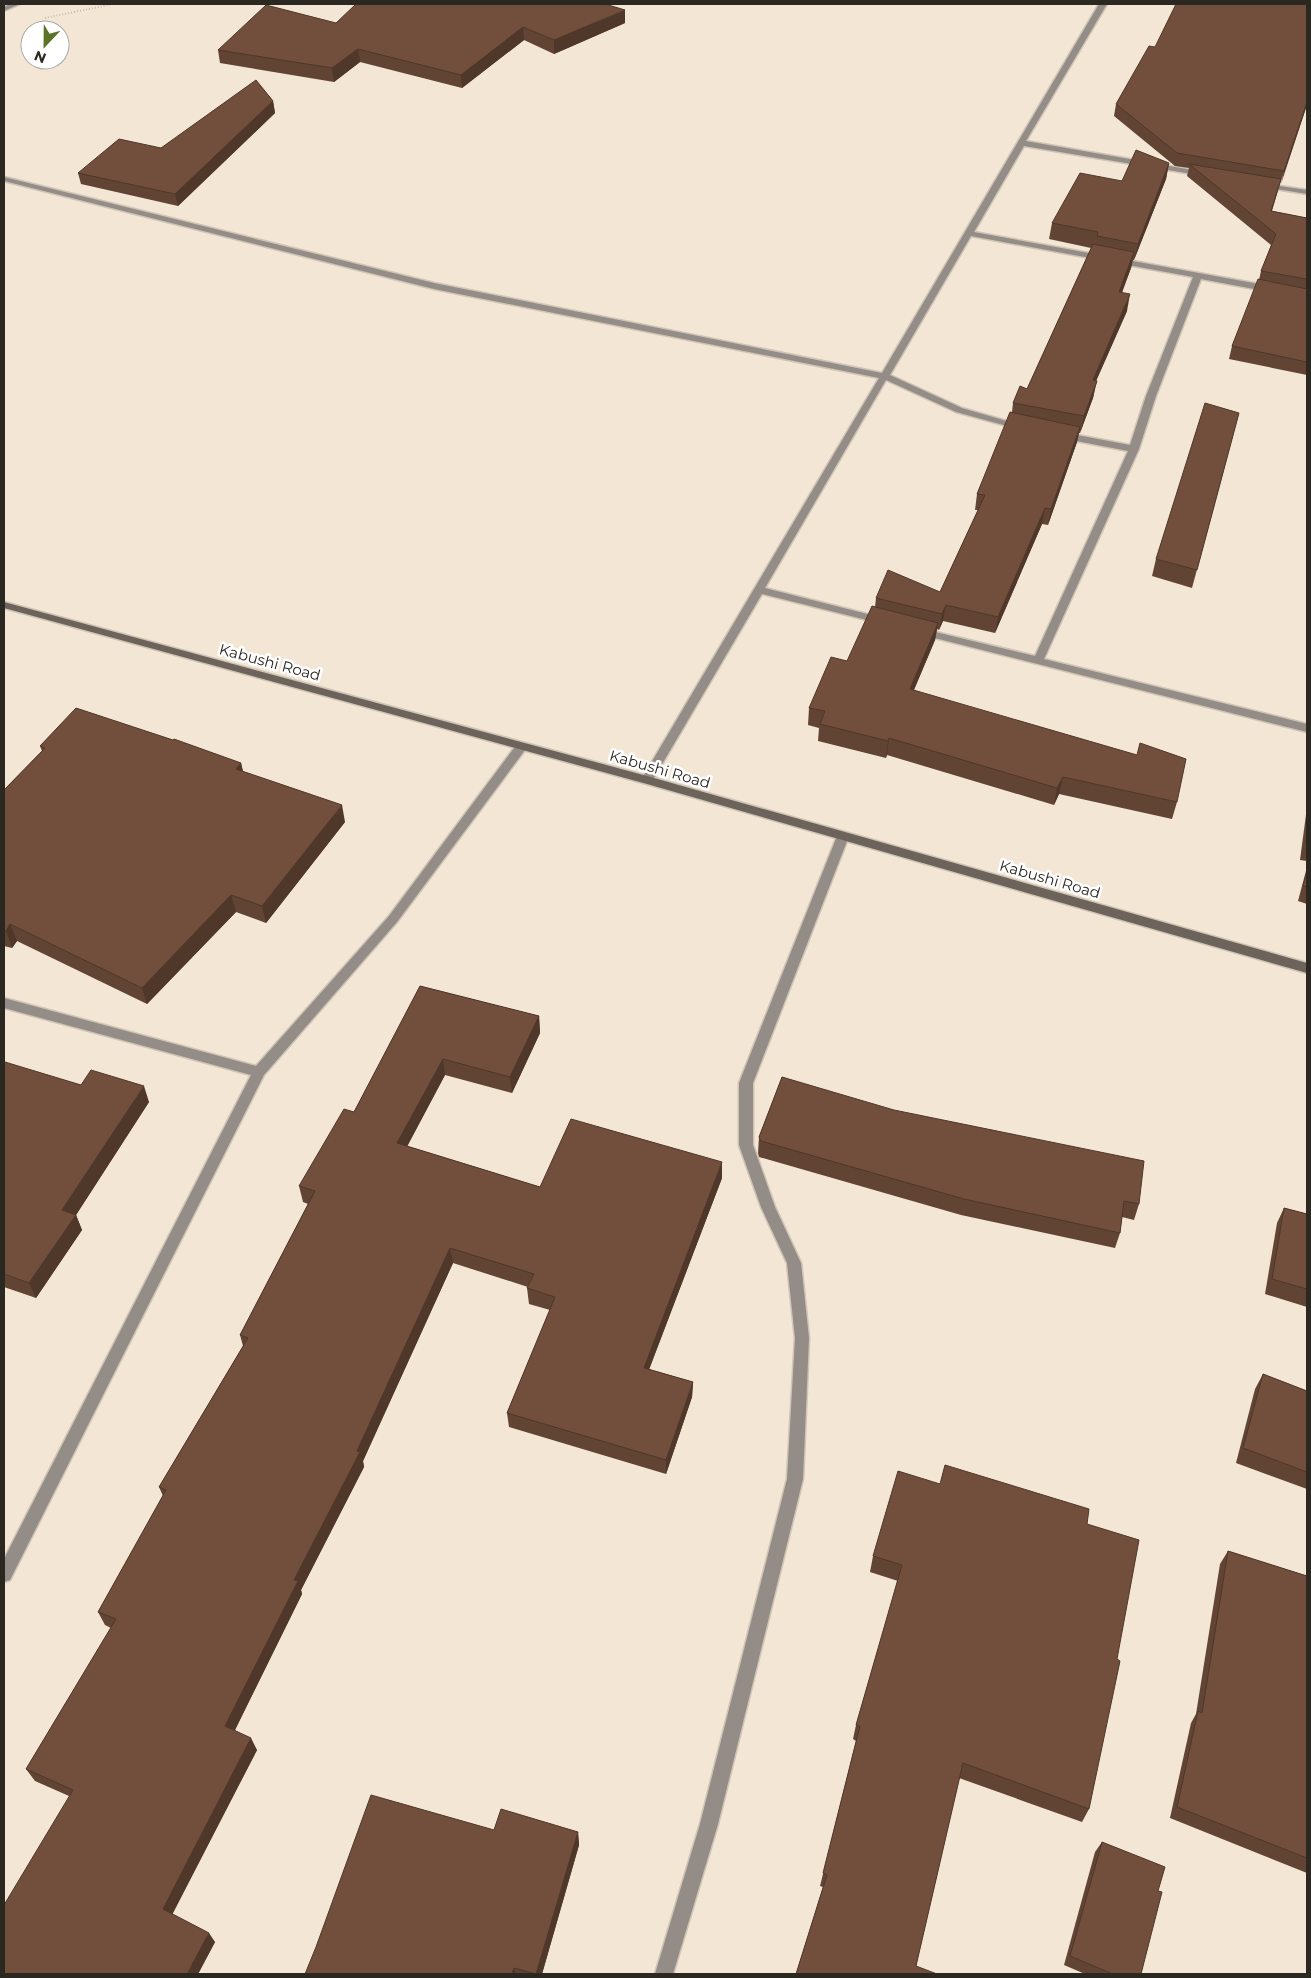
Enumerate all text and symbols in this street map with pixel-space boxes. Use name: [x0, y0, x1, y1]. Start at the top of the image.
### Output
north arrow: [20, 20, 70, 70]
text: N: [32, 47, 49, 68]
street label: Kabushi Road: [217, 639, 323, 685]
street label: Kabushi Road: [607, 746, 713, 792]
street label: Kabushi Road: [997, 856, 1103, 902]

